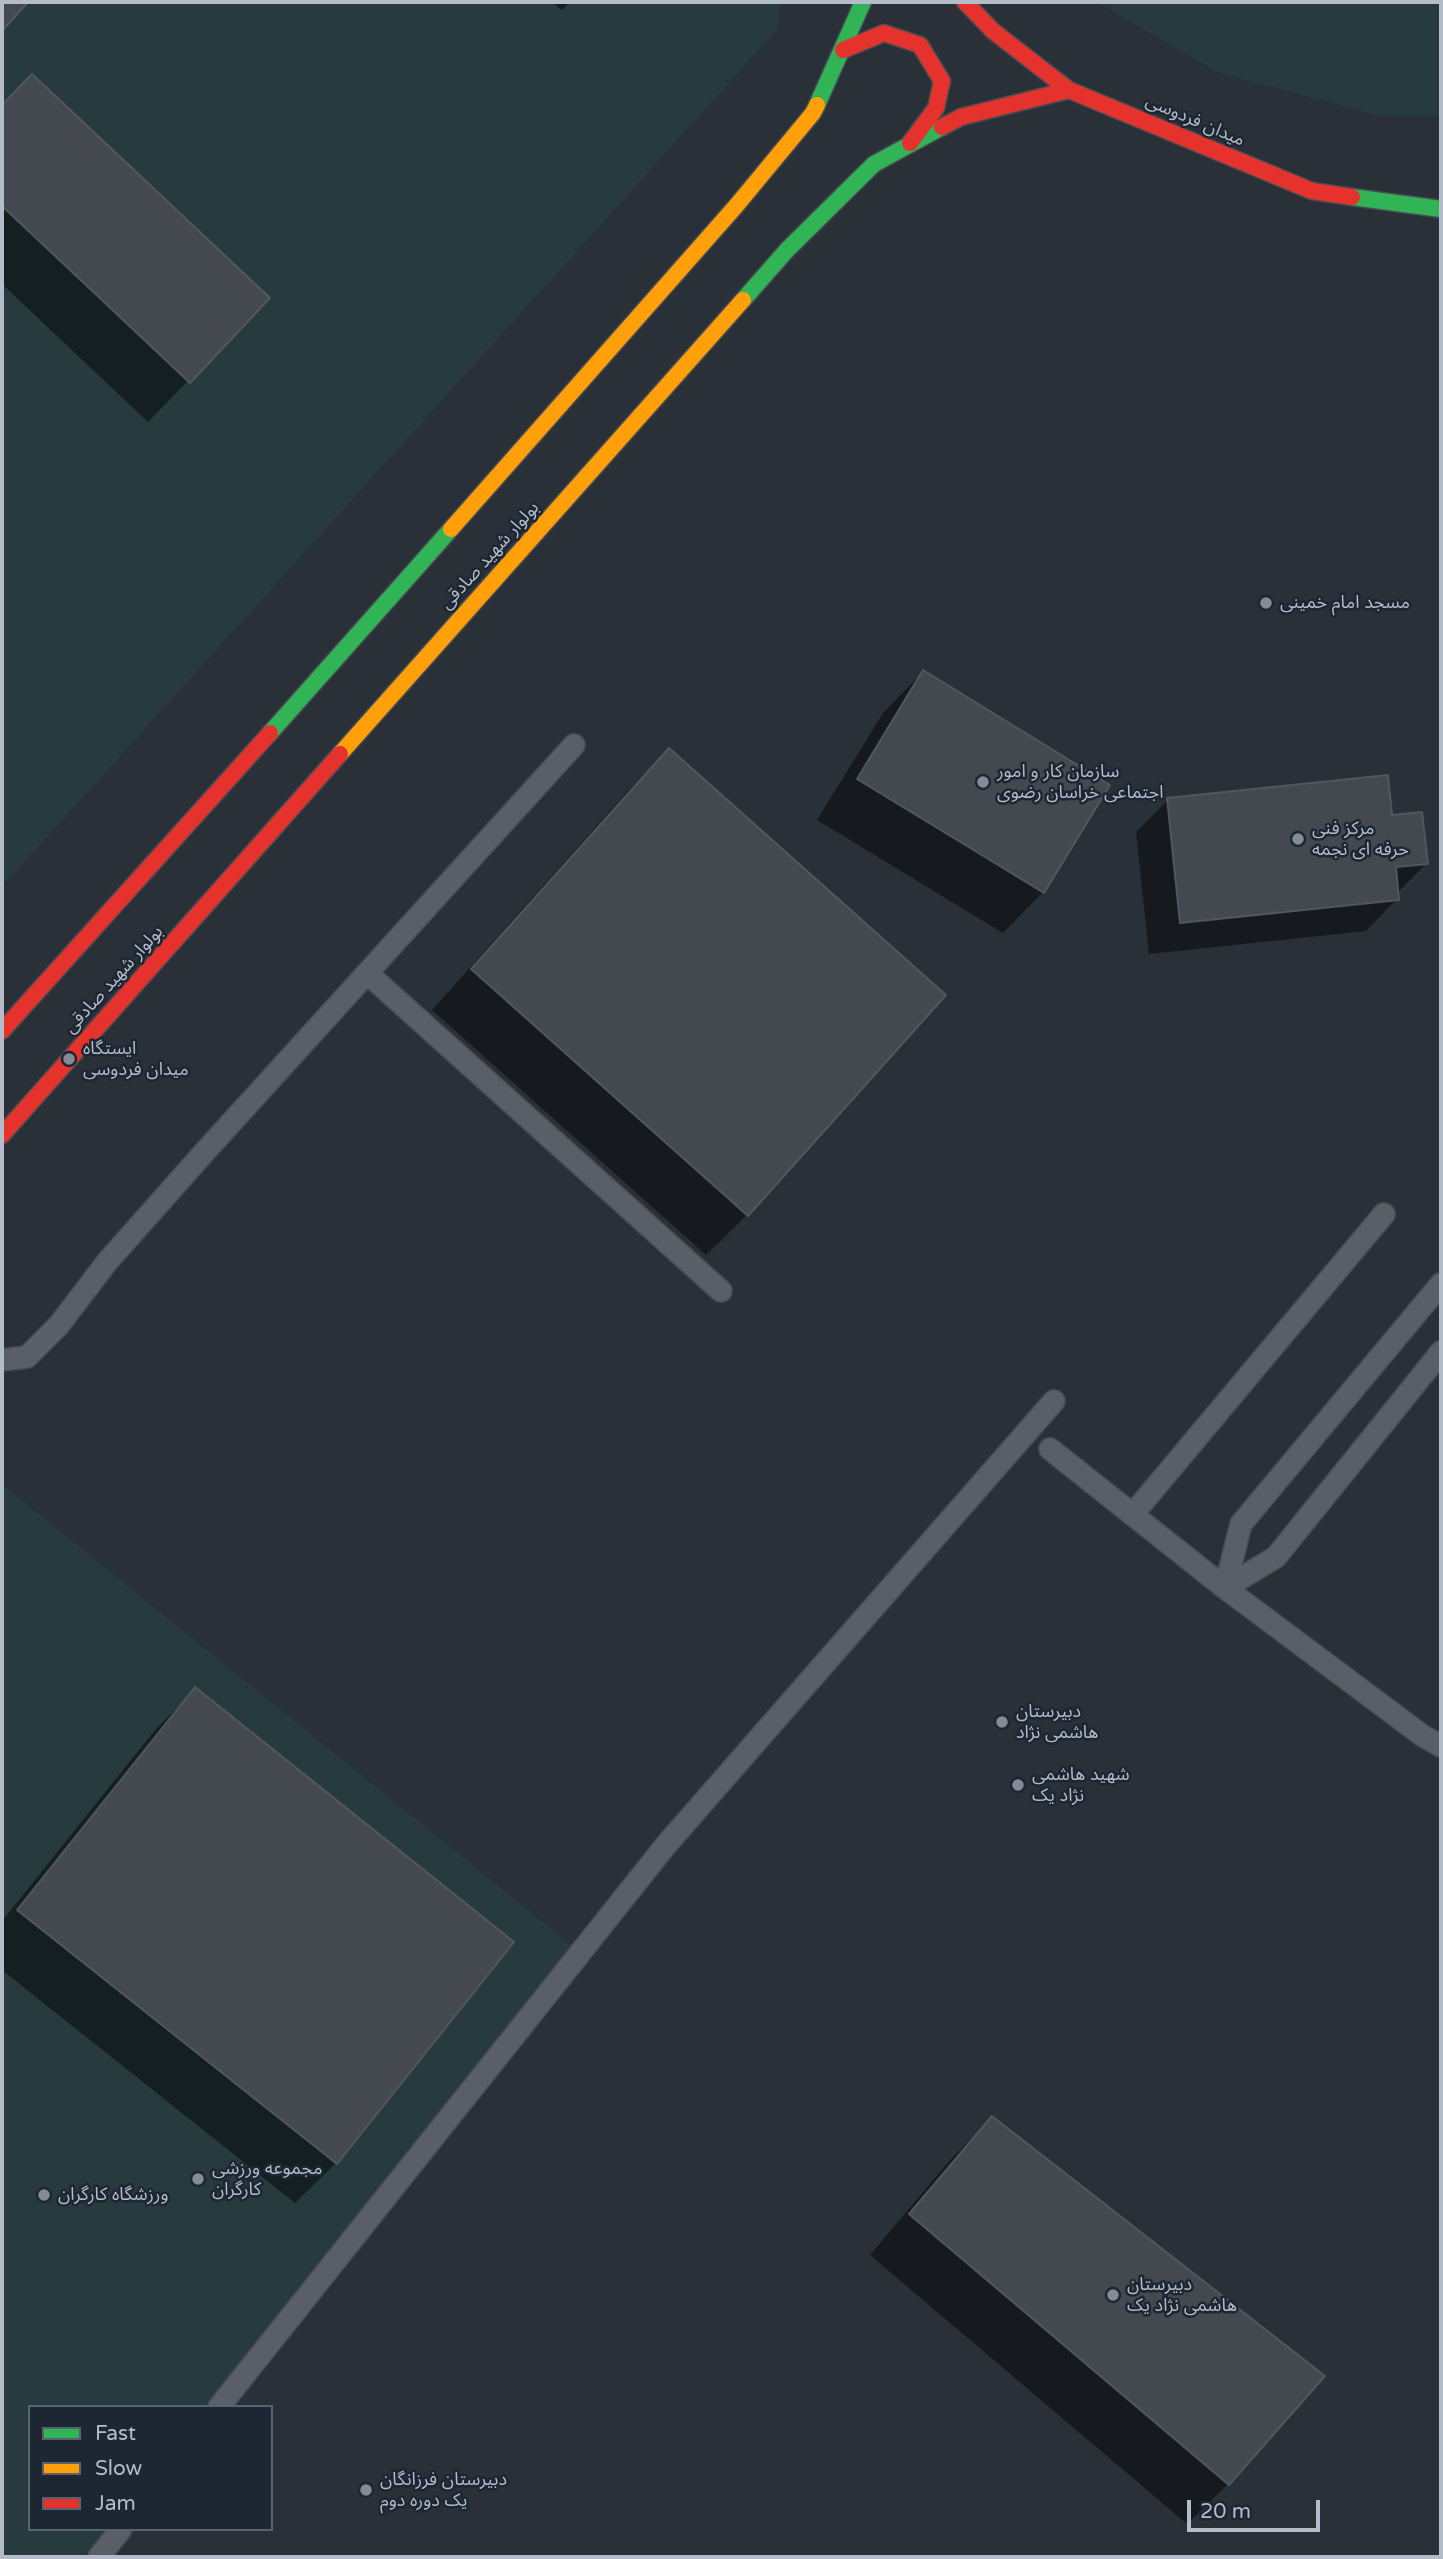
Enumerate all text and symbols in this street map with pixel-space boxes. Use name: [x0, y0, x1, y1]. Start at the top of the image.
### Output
street label: میدان فردوسی: [1142, 90, 1248, 152]
street label: بولوار شهید صادقی: [436, 498, 544, 614]
place label: مسجد امام خمینی: [1280, 592, 1410, 614]
marker: مسجد امام خمینی: [1258, 595, 1274, 611]
place label: سازمان کار و امور اجتماعی خراسان رضوی: [997, 761, 1164, 804]
marker: سازمان کار و امور اجتماعی خراسان رضوی: [975, 774, 991, 790]
place label: مرکز فنی حرفه ای نجمه: [1312, 818, 1409, 860]
marker: مرکز فنی حرفه ای نجمه: [1290, 831, 1306, 847]
street label: بولوار شهید صادقی: [60, 922, 168, 1038]
place label: ایستگاه میدان فردوسی: [83, 1038, 189, 1080]
marker: ایستگاه میدان فردوسی: [61, 1051, 77, 1067]
place label: دبیرستان هاشمی نژاد: [1016, 1701, 1098, 1744]
marker: دبیرستان هاشمی نژاد: [994, 1714, 1010, 1730]
place label: شهید هاشمی نژاد یک: [1032, 1764, 1130, 1806]
marker: شهید هاشمی نژاد یک: [1010, 1777, 1026, 1793]
place label: مجموعه ورزشی کارگران: [212, 2158, 322, 2200]
marker: مجموعه ورزشی کارگران: [190, 2171, 206, 2187]
place label: ورزشگاه کارگران: [58, 2184, 168, 2206]
marker: ورزشگاه کارگران: [36, 2187, 52, 2203]
place label: دبیرستان هاشمی نژاد یک: [1127, 2274, 1237, 2316]
marker: دبیرستان هاشمی نژاد یک: [1105, 2287, 1121, 2303]
legend: [28, 2405, 273, 2531]
text: Fast: [95, 2421, 136, 2446]
text: Slow: [95, 2456, 142, 2481]
place label: دبیرستان فرزانگان یک دوره دوم: [380, 2469, 507, 2512]
marker: دبیرستان فرزانگان یک دوره دوم: [358, 2482, 374, 2498]
scale bar: [1191, 2486, 1324, 2530]
text: Jam: [95, 2491, 136, 2516]
text: 20 m: [1200, 2499, 1251, 2524]

